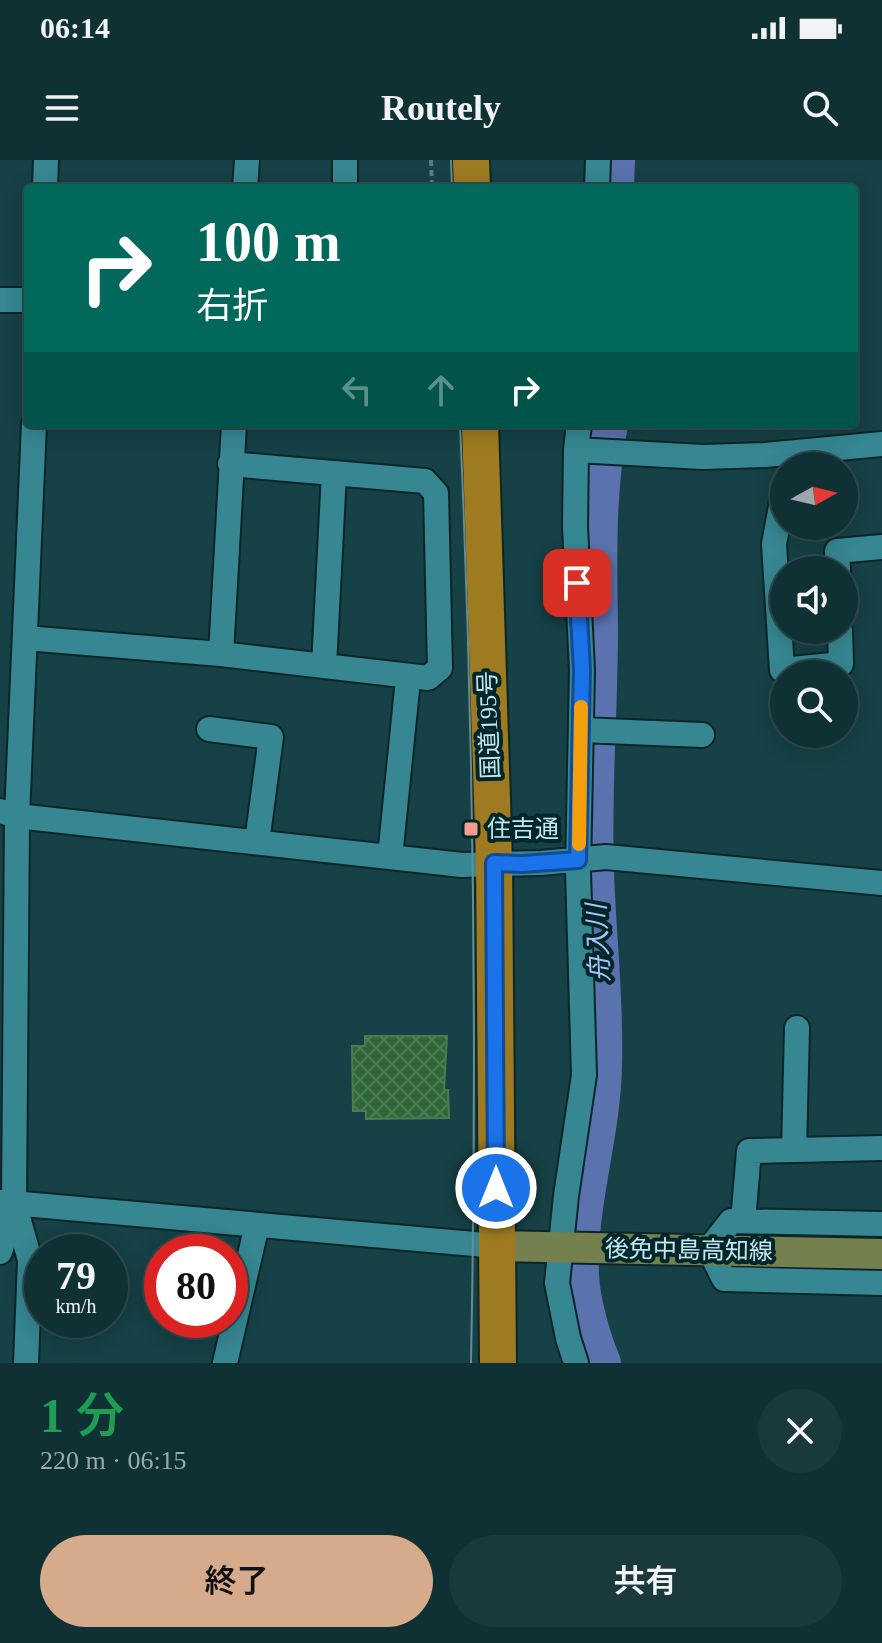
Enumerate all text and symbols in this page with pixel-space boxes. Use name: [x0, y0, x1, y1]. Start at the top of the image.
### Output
text: 06:14: [40, 11, 110, 44]
icon: menu: [40, 86, 84, 130]
icon: search: [798, 86, 842, 130]
text: Routely: [381, 88, 501, 128]
text: 100 m: [196, 211, 341, 273]
icon: right: [64, 216, 168, 320]
text: 右折: [196, 286, 268, 326]
icon: left: [335, 368, 379, 412]
icon: ahead: [419, 368, 463, 412]
icon: right: [503, 368, 547, 412]
north arrow: [770, 452, 858, 540]
map controls: [770, 452, 858, 748]
pin: [543, 549, 611, 617]
button: sound: [770, 556, 858, 644]
icon: arrive: [555, 561, 599, 605]
button: search: [770, 660, 858, 748]
street label: 国道195号: [474, 671, 504, 779]
place label: 住吉通: [487, 816, 559, 842]
marker: 住吉通: [462, 820, 480, 838]
water label: 舟入川: [582, 900, 615, 983]
position arrow: [454, 1146, 538, 1230]
speed limit sign: 80: [144, 1234, 248, 1338]
street label: 後免中島高知線: [605, 1236, 773, 1264]
text: 79: [56, 1253, 96, 1298]
text: km/h: [55, 1295, 97, 1317]
text: 1 分: [40, 1389, 124, 1442]
button: close: [758, 1389, 842, 1473]
text: 220 m · 06:15: [40, 1446, 187, 1475]
button: 終了: [40, 1535, 433, 1627]
button: 共有: [449, 1535, 842, 1627]

